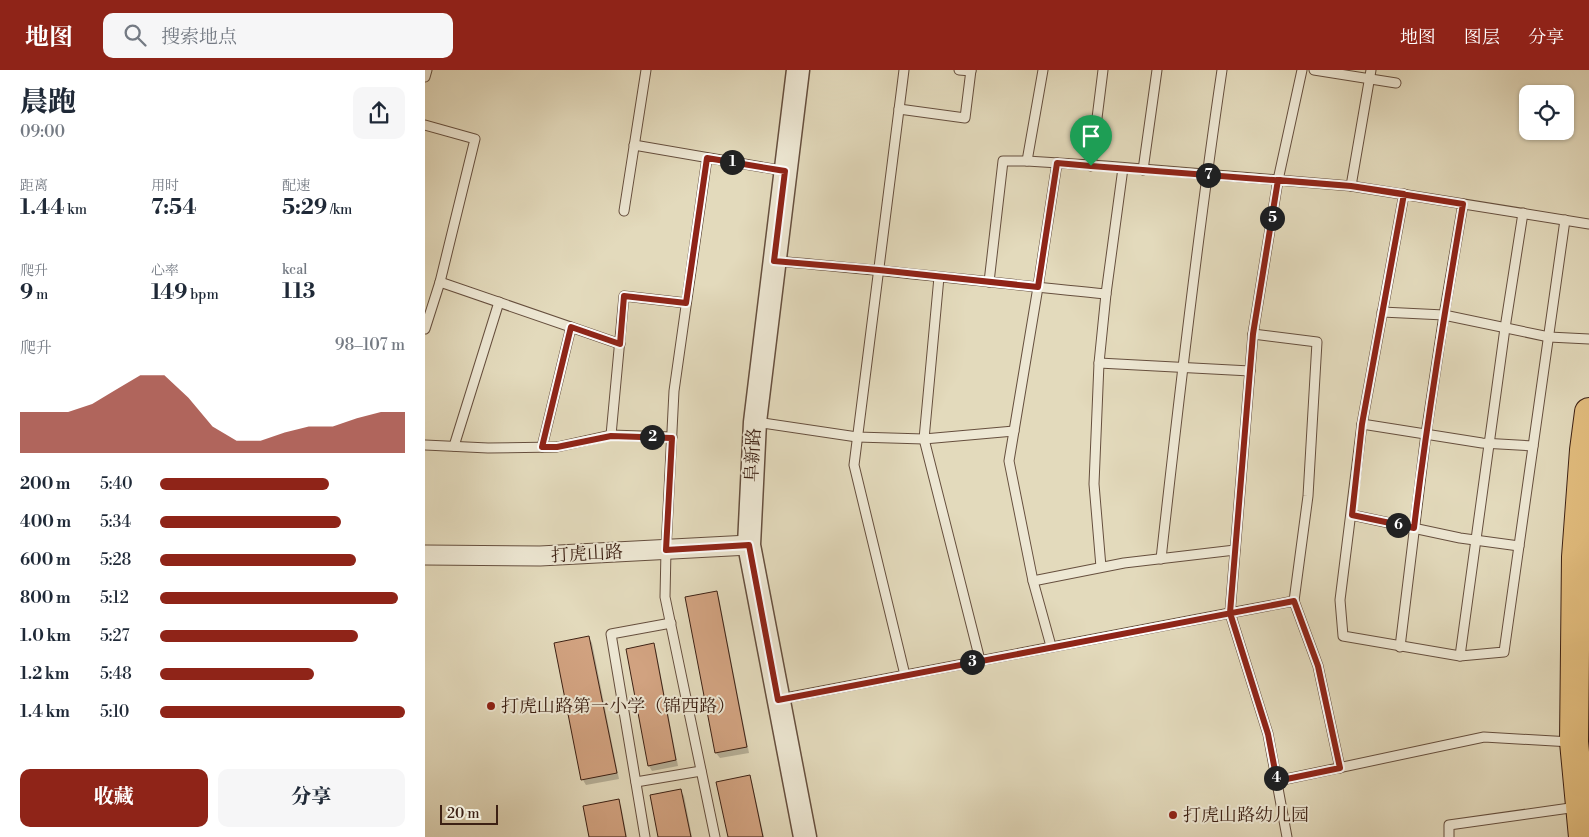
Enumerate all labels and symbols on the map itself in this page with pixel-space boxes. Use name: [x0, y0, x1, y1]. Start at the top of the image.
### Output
pin: [1070, 115, 1112, 166]
pin: 1: [719, 150, 745, 174]
pin: 7: [1195, 162, 1221, 188]
pin: 5: [1259, 206, 1285, 230]
pin: 2: [639, 424, 665, 450]
street label: 阜新路: [740, 427, 766, 483]
pin: 6: [1385, 512, 1411, 538]
street label: 打虎山路: [550, 541, 624, 567]
pin: 3: [959, 650, 985, 674]
place label: 打虎山路第一小学（锦西路）: [501, 695, 735, 718]
marker: 打虎山路第一小学（锦西路）: [485, 700, 497, 712]
pin: 4: [1263, 766, 1289, 790]
scale bar: [440, 802, 497, 825]
place label: 打虎山路幼儿园: [1183, 804, 1309, 827]
marker: 打虎山路幼儿园: [1167, 809, 1179, 821]

